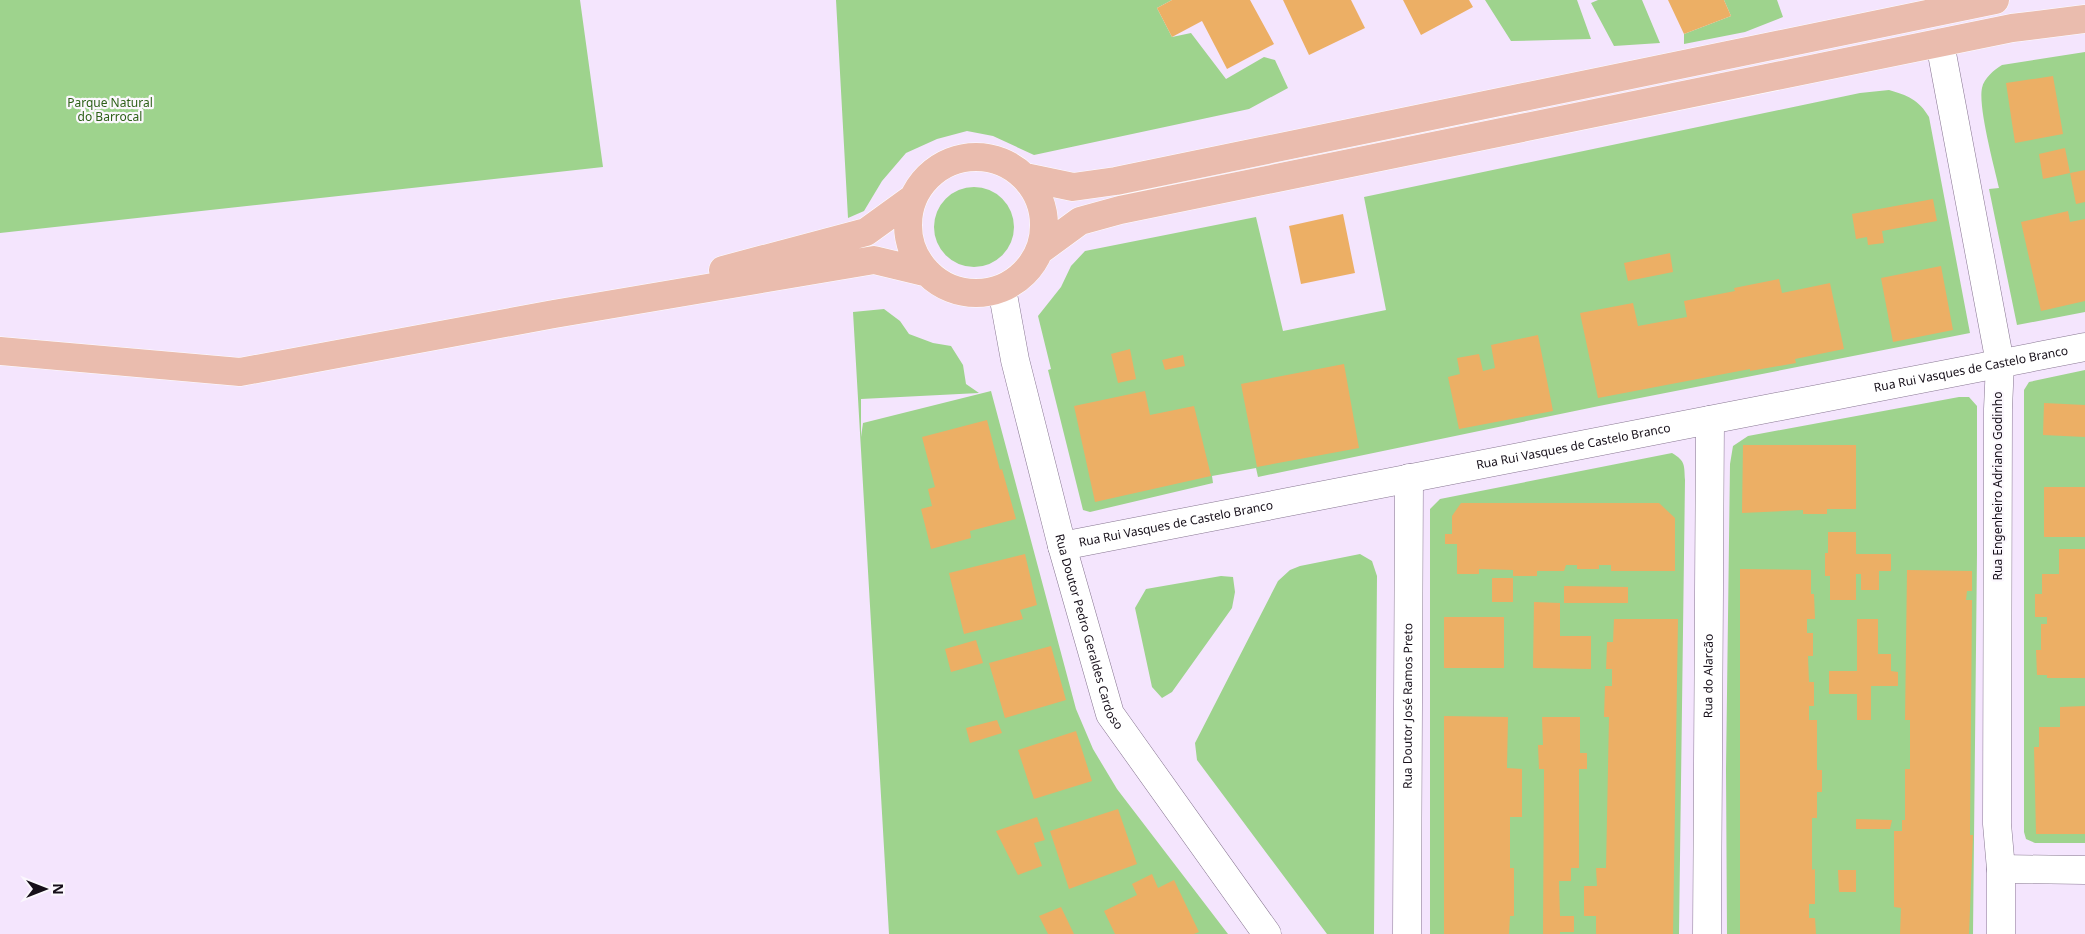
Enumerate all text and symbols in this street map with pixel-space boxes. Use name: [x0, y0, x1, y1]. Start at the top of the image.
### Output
park label: Parque Natural do Barrocal: [67, 94, 153, 125]
street label: Rua Rui Vasques de Castelo Branco: [1872, 341, 2069, 396]
street label: Rua Engenheiro Adriano Godinho: [1989, 392, 2006, 580]
street label: Rua Rui Vasques de Castelo Branco: [1475, 419, 1672, 473]
street label: Rua Rui Vasques de Castelo Branco: [1077, 496, 1274, 551]
street label: Rua Doutor Pedro Geraldes Cardoso: [1051, 532, 1127, 733]
street label: Rua Doutor José Ramos Preto: [1399, 623, 1416, 789]
street label: Rua do Alarcão: [1699, 634, 1717, 718]
north arrow: [20, 864, 70, 914]
text: N: [49, 883, 68, 895]

